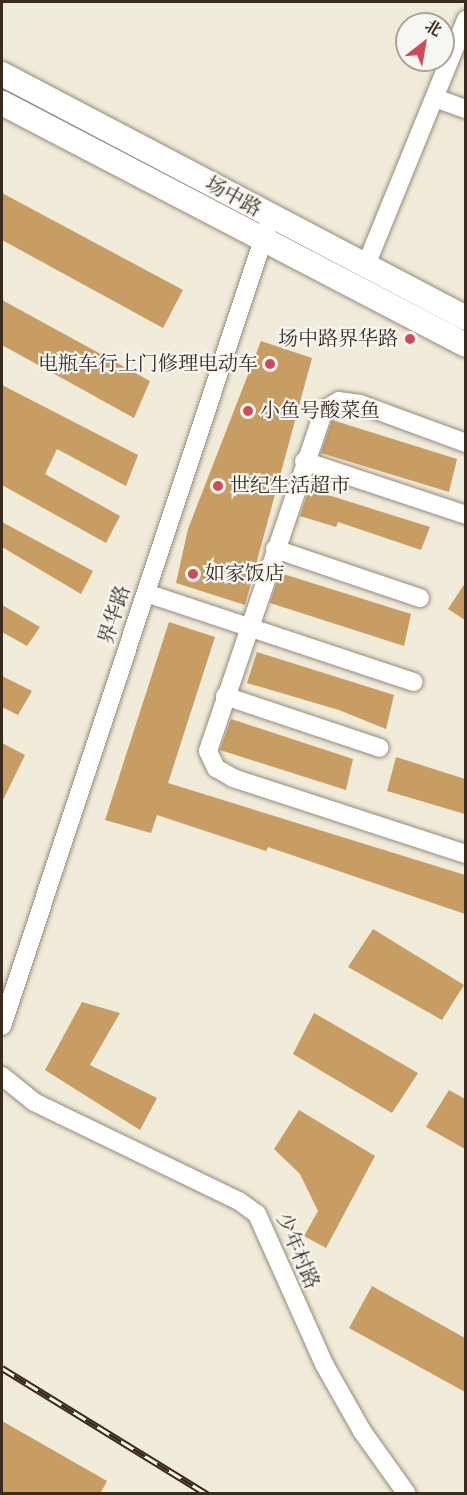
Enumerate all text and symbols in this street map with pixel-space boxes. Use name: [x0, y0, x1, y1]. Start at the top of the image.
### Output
north arrow: [395, 12, 455, 72]
text: 北: [421, 16, 445, 41]
street label: 场中路: [201, 172, 265, 222]
place label: 场中路界华路: [278, 327, 398, 351]
marker: 场中路界华路: [403, 332, 417, 346]
place label: 电瓶车行上门修理电动车: [38, 352, 258, 376]
marker: 电瓶车行上门修理电动车: [263, 357, 277, 371]
place label: 小鱼号酸菜鱼: [260, 399, 380, 423]
marker: 小鱼号酸菜鱼: [241, 404, 255, 418]
place label: 世纪生活超市: [230, 474, 350, 498]
marker: 世纪生活超市: [211, 479, 225, 493]
place label: 如家饭店: [205, 562, 285, 586]
marker: 如家饭店: [186, 567, 200, 581]
street label: 界华路: [94, 583, 136, 647]
street label: 少年村路: [270, 1209, 324, 1293]

